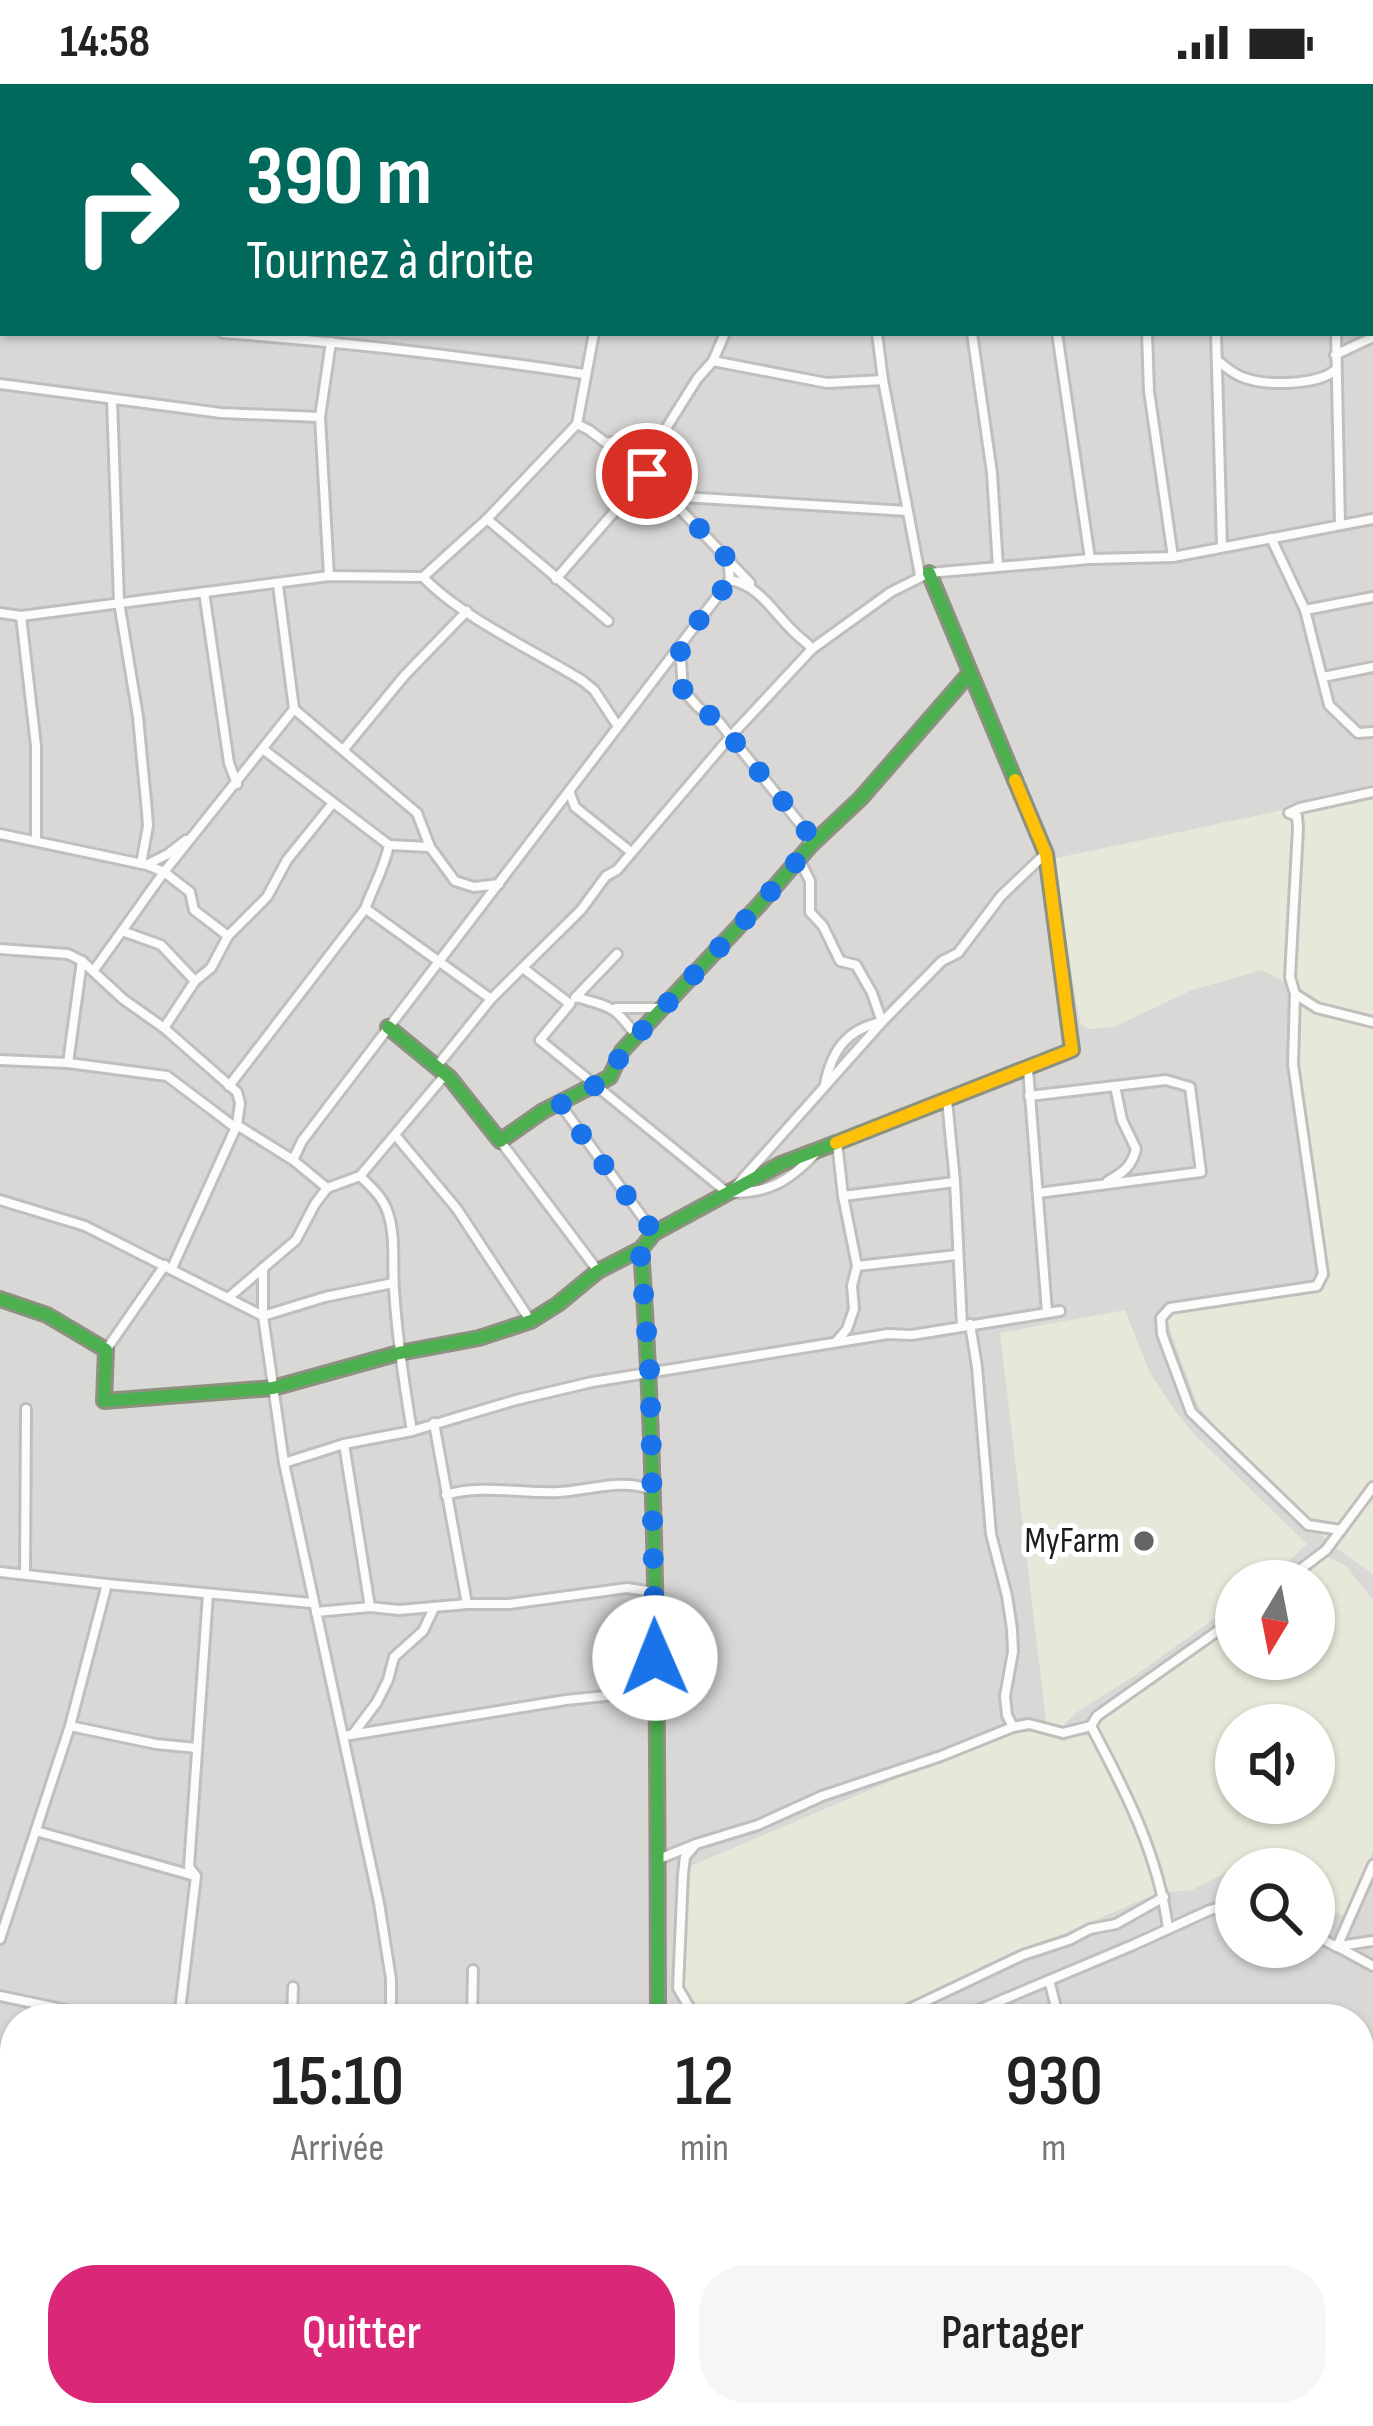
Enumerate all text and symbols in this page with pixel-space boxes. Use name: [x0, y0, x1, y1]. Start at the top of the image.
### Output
text: 14:58: [60, 15, 150, 70]
text: 390 m: [246, 127, 432, 228]
icon: right: [48, 132, 204, 288]
text: Tournez à droite: [246, 229, 534, 294]
pin: [596, 423, 698, 525]
icon: arrive: [614, 441, 680, 507]
place label: MyFarm: [1024, 1520, 1120, 1563]
marker: MyFarm: [1131, 1528, 1157, 1554]
north arrow: [1215, 1560, 1335, 1680]
map controls: [1215, 1560, 1335, 1968]
position arrow: [592, 1595, 718, 1721]
button: sound: [1215, 1704, 1335, 1824]
button: search: [1215, 1848, 1335, 1968]
text: 15:10: [271, 2039, 404, 2126]
text: 12: [675, 2039, 734, 2126]
text: 930: [1005, 2039, 1103, 2126]
text: Arrivée: [291, 2125, 384, 2172]
text: min: [680, 2125, 729, 2172]
text: m: [1041, 2125, 1066, 2172]
button: Quitter: [48, 2265, 675, 2403]
button: Partager: [699, 2265, 1326, 2403]

